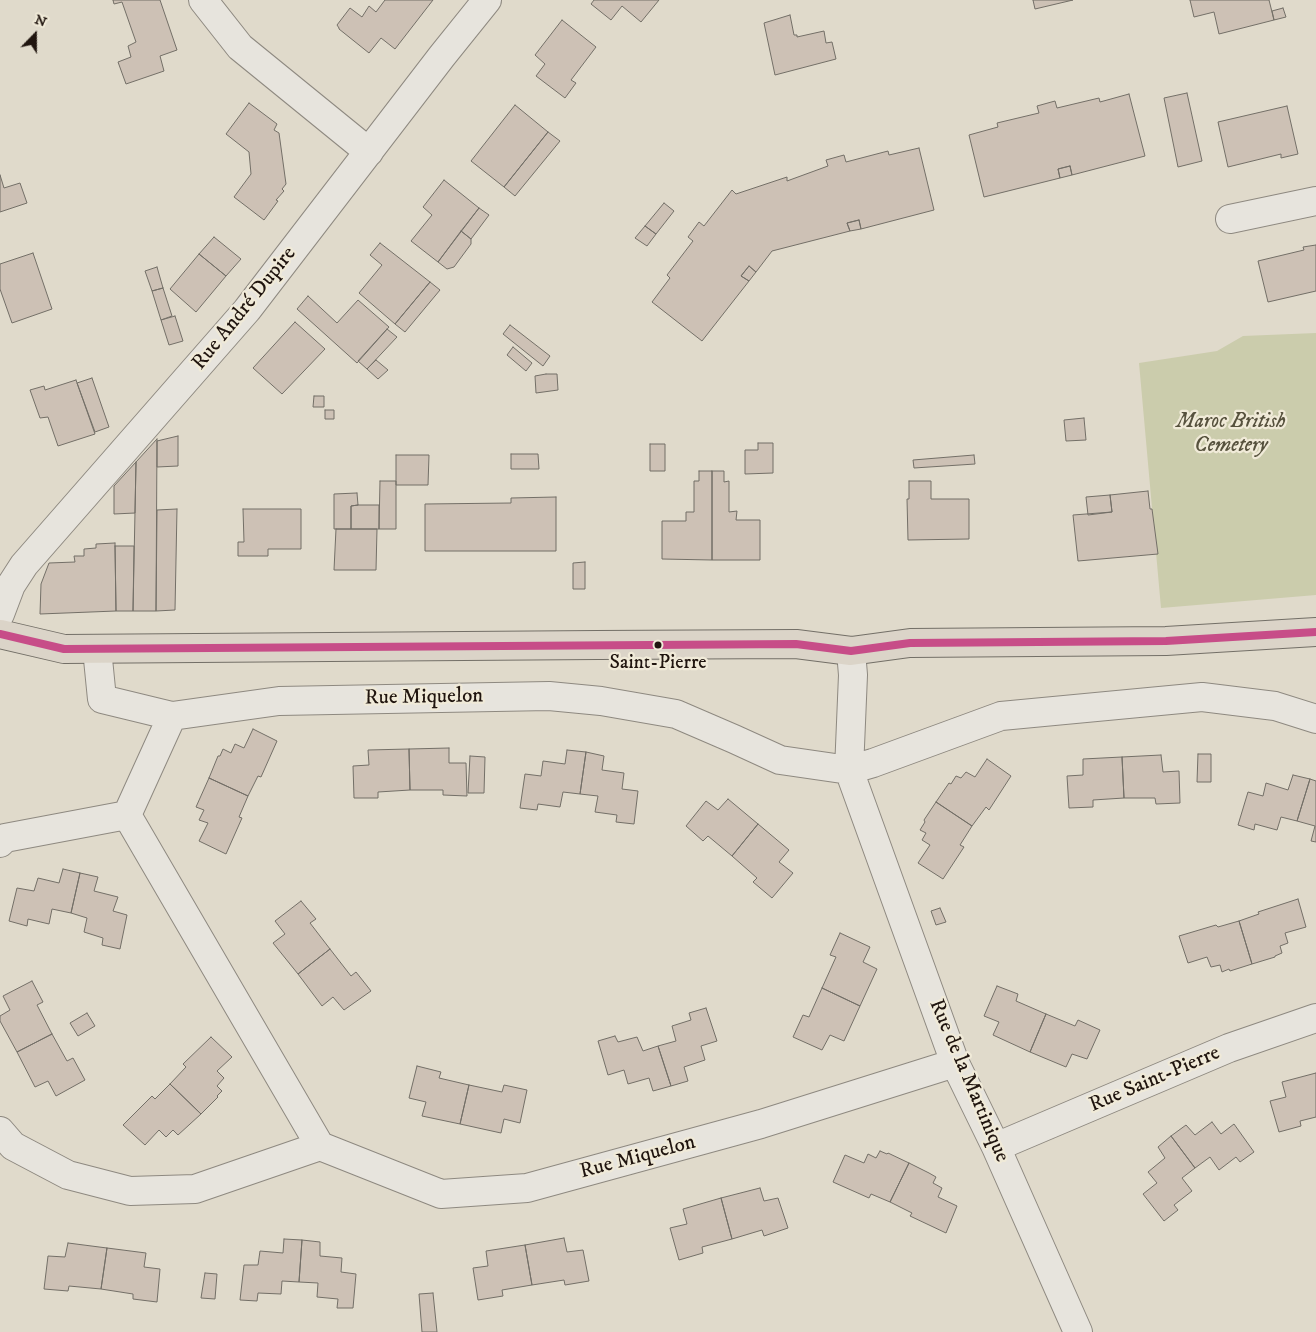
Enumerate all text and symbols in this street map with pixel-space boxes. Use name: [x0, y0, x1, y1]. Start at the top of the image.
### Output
north arrow: [10, 10, 60, 60]
text: N: [32, 11, 49, 32]
street label: Rue André Dupire: [188, 242, 302, 376]
park label: Maroc British Cemetery: [1176, 410, 1286, 460]
marker: Saint-Pierre: [653, 640, 663, 650]
place label: Saint-Pierre: [609, 652, 707, 676]
street label: Rue Miquelon: [365, 684, 483, 712]
street label: Rue de la Martinique: [922, 996, 1014, 1166]
street label: Rue Saint-Pierre: [1086, 1041, 1224, 1119]
street label: Rue Miquelon: [577, 1130, 699, 1186]

